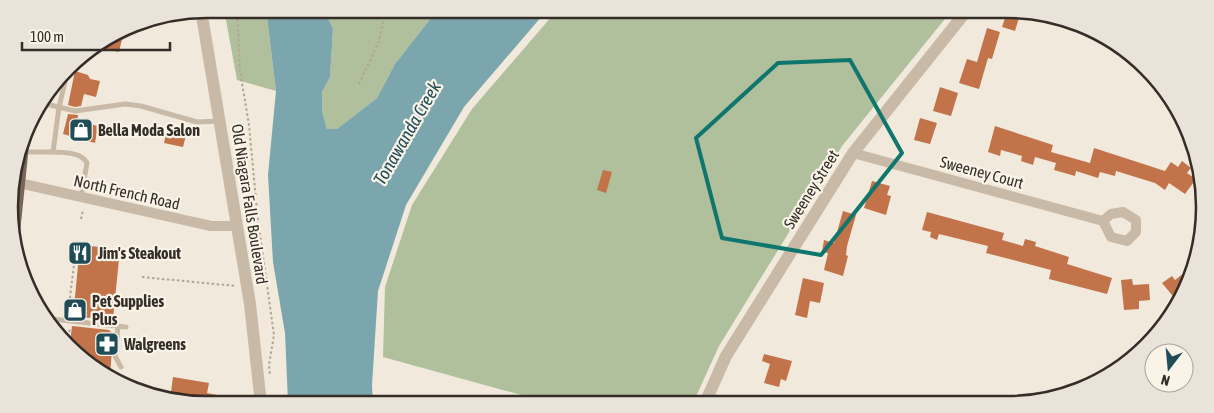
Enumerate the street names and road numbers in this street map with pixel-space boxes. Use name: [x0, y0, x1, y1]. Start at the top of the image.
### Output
street label: Old Niagara Falls Boulevard: [227, 123, 272, 286]
street label: Sweeney Street: [780, 146, 843, 232]
street label: Sweeney Court: [938, 152, 1026, 193]
street label: North French Road: [72, 171, 182, 213]

